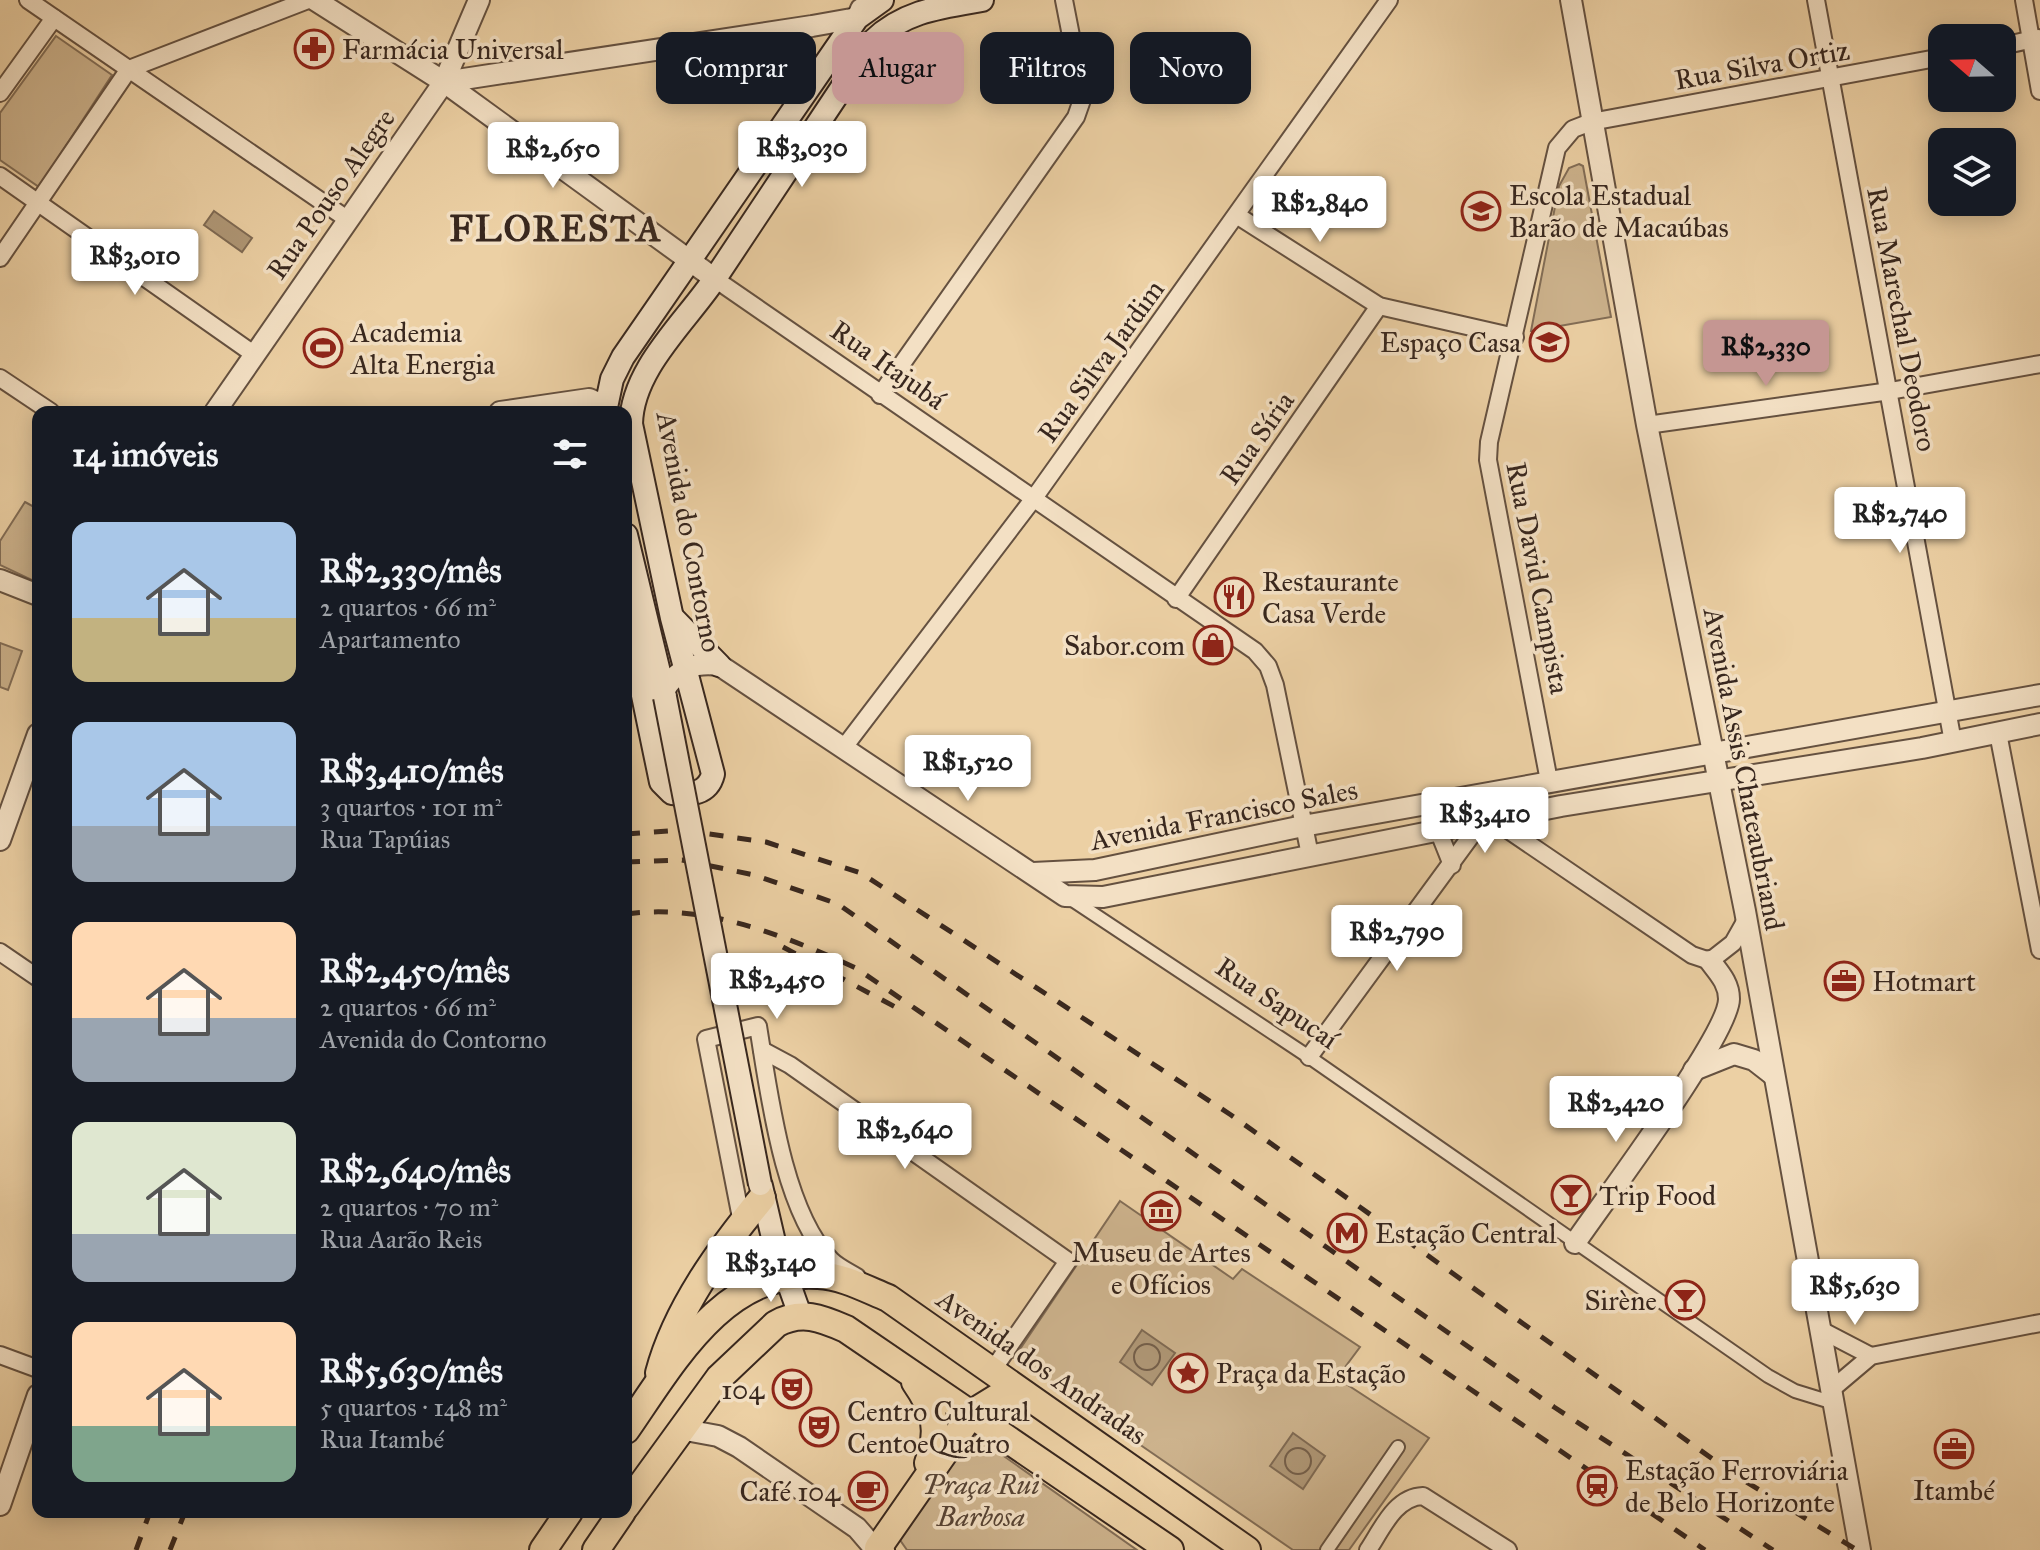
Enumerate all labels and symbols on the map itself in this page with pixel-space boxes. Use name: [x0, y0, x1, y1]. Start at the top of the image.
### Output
north arrow: [1928, 24, 2016, 112]
pharmacy icon: Farmácia Universal: [293, 28, 335, 70]
place label: Farmácia Universal: [342, 32, 564, 67]
street label: Rua Silva Ortiz: [1672, 32, 1852, 98]
street label: Rua Pouso Alegre: [259, 102, 403, 286]
pin: R$3,030: [728, 121, 876, 189]
pin: R$2,650: [479, 122, 627, 190]
pin: R$2,840: [1246, 176, 1394, 244]
place label: Escola Estadual Barão de Macaúbas: [1509, 178, 1729, 245]
street label: Rua Marechal Deodoro: [1859, 184, 1945, 454]
school or university icon: Escola Estadual Barão de Macaúbas: [1460, 190, 1502, 232]
district label: FLORESTA: [449, 207, 663, 251]
pin: R$3,010: [61, 229, 209, 297]
street label: Rua Silva Jardim: [1030, 273, 1172, 449]
street label: Rua Itajubá: [824, 313, 952, 417]
place label: Academia Alta Energia: [350, 315, 495, 382]
pin: R$2,330: [1692, 320, 1840, 388]
school or university icon: Espaço Casa: [1528, 321, 1570, 363]
place label: Espaço Casa: [1380, 325, 1521, 360]
sports icon: Academia Alta Energia: [302, 327, 344, 369]
street label: Rua Síria: [1212, 384, 1302, 491]
street label: Avenida do Contorno: [648, 408, 729, 655]
street label: Rua David Campista: [1498, 459, 1578, 697]
pin: R$2,740: [1826, 487, 1974, 555]
place label: Restaurante Casa Verde: [1262, 564, 1399, 631]
restaurant icon: Restaurante Casa Verde: [1213, 576, 1255, 618]
street label: Avenida Assis Chateaubriand: [1695, 604, 1792, 933]
shop icon: Sabor.com: [1192, 624, 1234, 666]
place label: Sabor.com: [1064, 628, 1185, 663]
pin: R$1,520: [894, 735, 1042, 803]
street label: Avenida Francisco Sales: [1086, 772, 1361, 858]
pin: R$3,410: [1411, 787, 1559, 855]
pin: R$2,790: [1323, 905, 1471, 973]
street label: Rua Sapucaí: [1209, 949, 1346, 1057]
pin: R$2,450: [703, 953, 851, 1021]
office icon: Hotmart: [1823, 960, 1865, 1002]
place label: Hotmart: [1872, 964, 1976, 999]
pin: R$2,420: [1542, 1076, 1690, 1144]
pin: R$2,640: [831, 1103, 979, 1171]
bar icon: Trip Food: [1550, 1174, 1592, 1216]
place label: Trip Food: [1599, 1178, 1716, 1213]
museum icon: Museu de Artes e Ofícios: [1140, 1190, 1182, 1232]
metro station icon: Estação Central: [1326, 1212, 1368, 1254]
place label: Estação Central: [1375, 1216, 1557, 1251]
place label: Museu de Artes e Ofícios: [1071, 1235, 1251, 1302]
pin: R$3,140: [697, 1236, 845, 1304]
pin: R$5,630: [1781, 1259, 1929, 1327]
bar icon: Sirène: [1664, 1279, 1706, 1321]
street label: Avenida dos Andradas: [929, 1281, 1154, 1453]
place label: Sirène: [1584, 1283, 1657, 1318]
place icon: Praça da Estação: [1167, 1352, 1209, 1394]
place label: Praça da Estação: [1216, 1356, 1406, 1391]
theatre icon: 104: [771, 1368, 813, 1410]
place label: 104: [721, 1372, 765, 1407]
place label: Centro Cultural CentoeQuatro: [847, 1394, 1030, 1461]
theatre icon: Centro Cultural CentoeQuatro: [798, 1406, 840, 1448]
office icon: Itambé: [1933, 1428, 1975, 1470]
place label: Estação Ferroviária de Belo Horizonte: [1625, 1453, 1849, 1520]
station icon: Estação Ferroviária de Belo Horizonte: [1576, 1465, 1618, 1507]
park label: Praça Rui Barbosa: [922, 1467, 1040, 1534]
cafe icon: Café 104: [847, 1470, 889, 1512]
place label: Itambé: [1913, 1473, 1995, 1508]
place label: Café 104: [739, 1474, 841, 1509]

